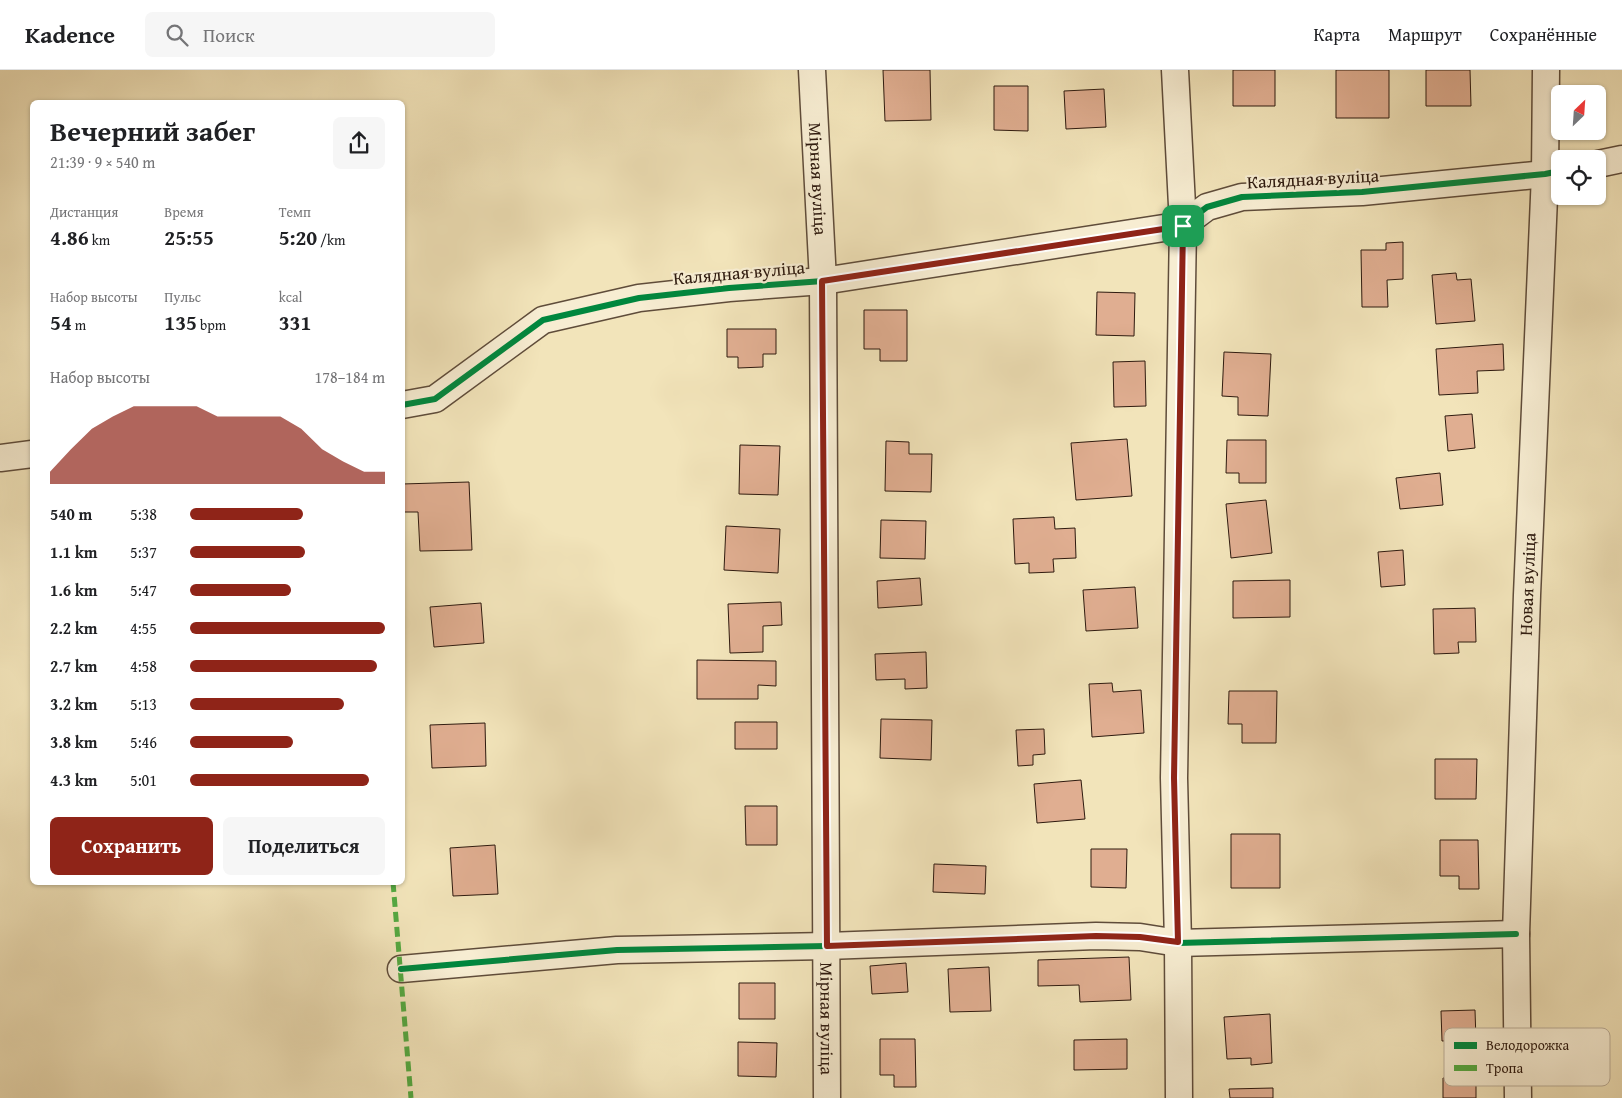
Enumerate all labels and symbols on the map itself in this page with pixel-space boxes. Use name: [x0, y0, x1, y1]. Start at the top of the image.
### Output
north arrow: [1551, 85, 1606, 140]
street label: Мірная вуліца: [802, 122, 835, 236]
street label: Калядная вуліца: [1246, 162, 1380, 195]
pin: [1162, 205, 1204, 247]
street label: Калядная вуліца: [672, 253, 806, 292]
street label: Новая вуліца: [1512, 532, 1543, 636]
street label: Мірная вуліца: [813, 962, 841, 1076]
legend: [1444, 1028, 1610, 1086]
text: Велодорожка: [1486, 1035, 1569, 1055]
text: Тропа: [1486, 1058, 1523, 1078]

